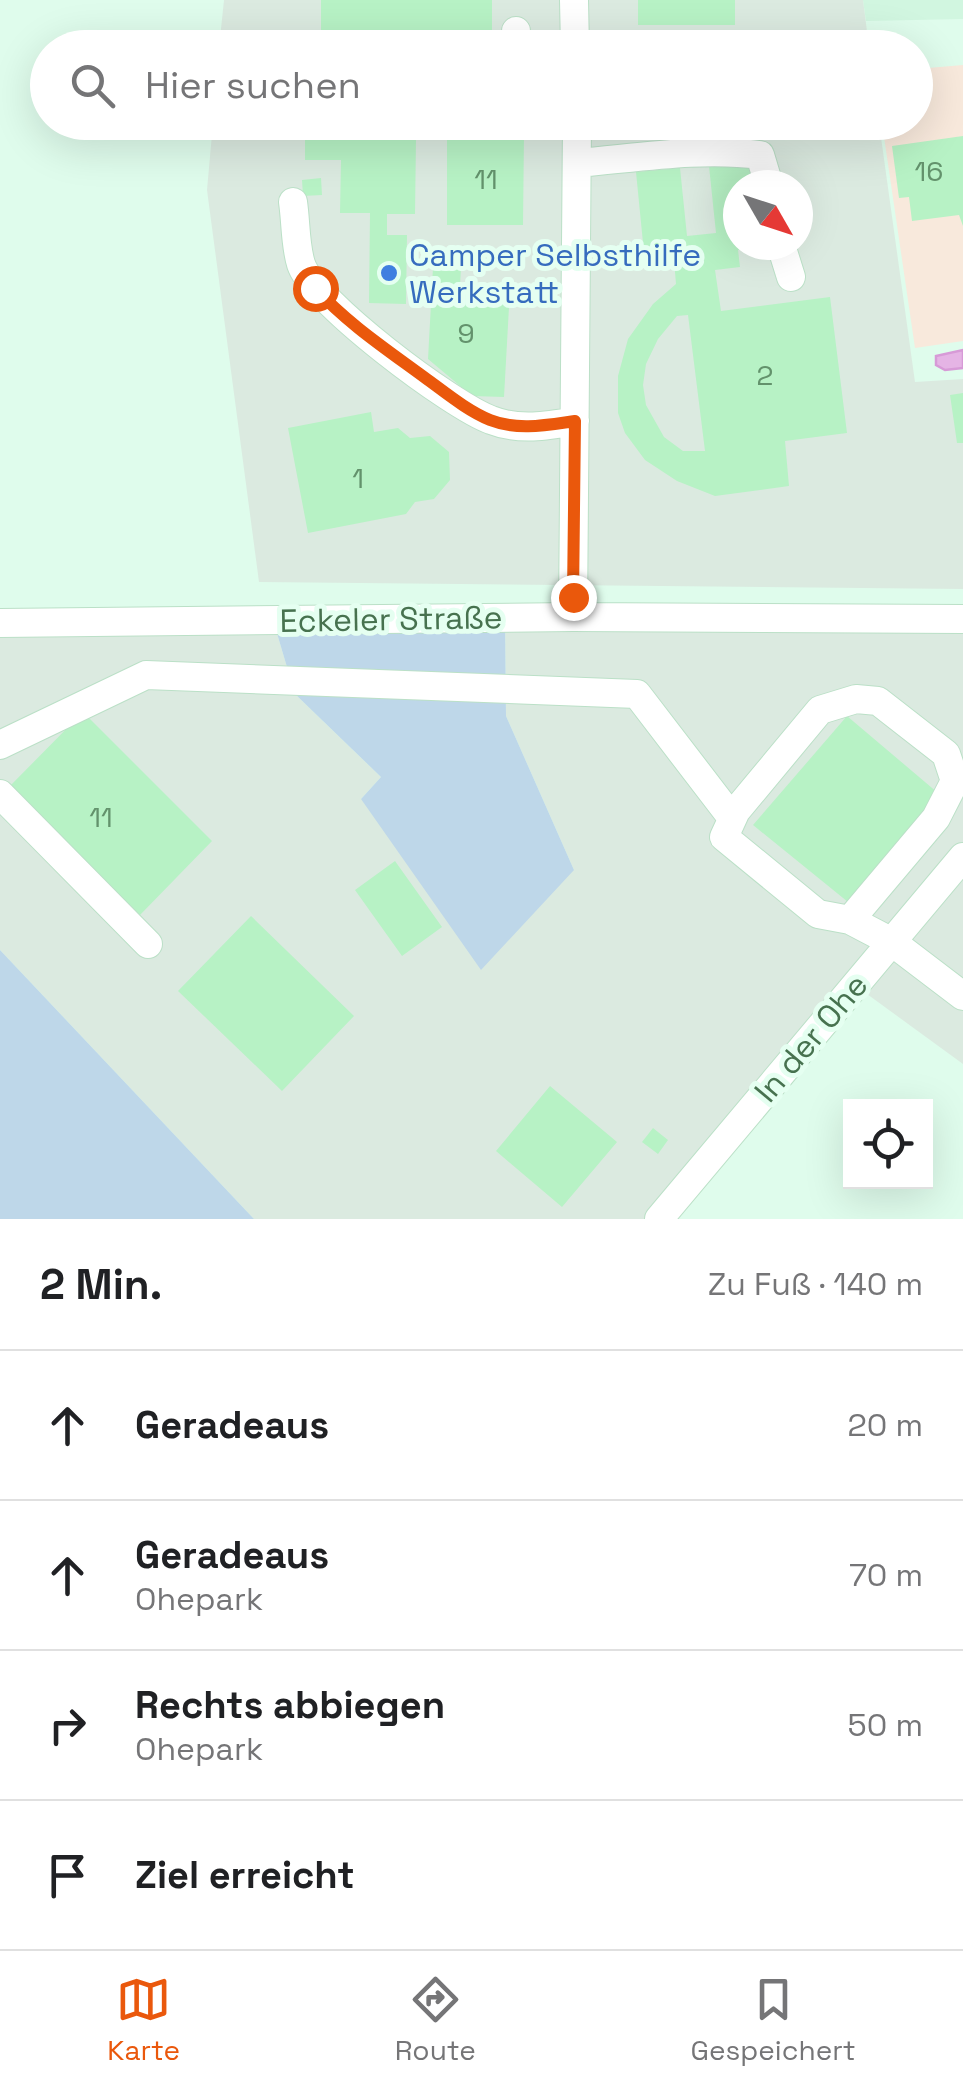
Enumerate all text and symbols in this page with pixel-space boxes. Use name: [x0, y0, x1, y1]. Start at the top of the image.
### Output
search box: [30, 30, 933, 140]
icon: search: [65, 58, 120, 113]
text: Hier suchen: [145, 61, 361, 109]
house number: 16: [915, 153, 943, 189]
house number: 11: [474, 161, 498, 197]
north arrow: [723, 170, 813, 260]
place label: Camper Selbsthilfe Werkstatt: [409, 235, 701, 312]
marker: Camper Selbsthilfe Werkstatt: [378, 262, 400, 284]
route start: [293, 266, 339, 312]
house number: 9: [457, 315, 475, 351]
house number: 2: [757, 357, 773, 393]
house number: 1: [352, 460, 364, 496]
route end: [551, 575, 597, 621]
street label: Eckeler Straße: [279, 597, 503, 641]
house number: 11: [89, 799, 113, 835]
street label: In der Ohe: [746, 966, 876, 1110]
map controls: [843, 1099, 933, 1189]
button: locate: [843, 1099, 933, 1189]
text: 2 Min.: [40, 1258, 162, 1311]
text: Zu Fuß · 140 m: [708, 1264, 923, 1304]
icon: ahead: [40, 1398, 95, 1453]
text: Geradeaus: [135, 1401, 329, 1449]
text: 20 m: [847, 1405, 923, 1445]
text: Geradeaus: [135, 1531, 329, 1579]
icon: ahead: [40, 1548, 95, 1603]
text: 70 m: [849, 1555, 923, 1595]
text: Ohepark: [135, 1579, 263, 1619]
text: Rechts abbiegen: [135, 1681, 445, 1729]
icon: right: [40, 1698, 95, 1753]
text: 50 m: [848, 1705, 923, 1745]
text: Ohepark: [135, 1729, 263, 1769]
icon: arrive: [40, 1848, 95, 1903]
text: Ziel erreicht: [135, 1851, 355, 1899]
tab: Karte: [107, 1972, 180, 2068]
tab: Route: [395, 1972, 476, 2068]
tab: Gespeichert: [690, 1972, 856, 2068]

